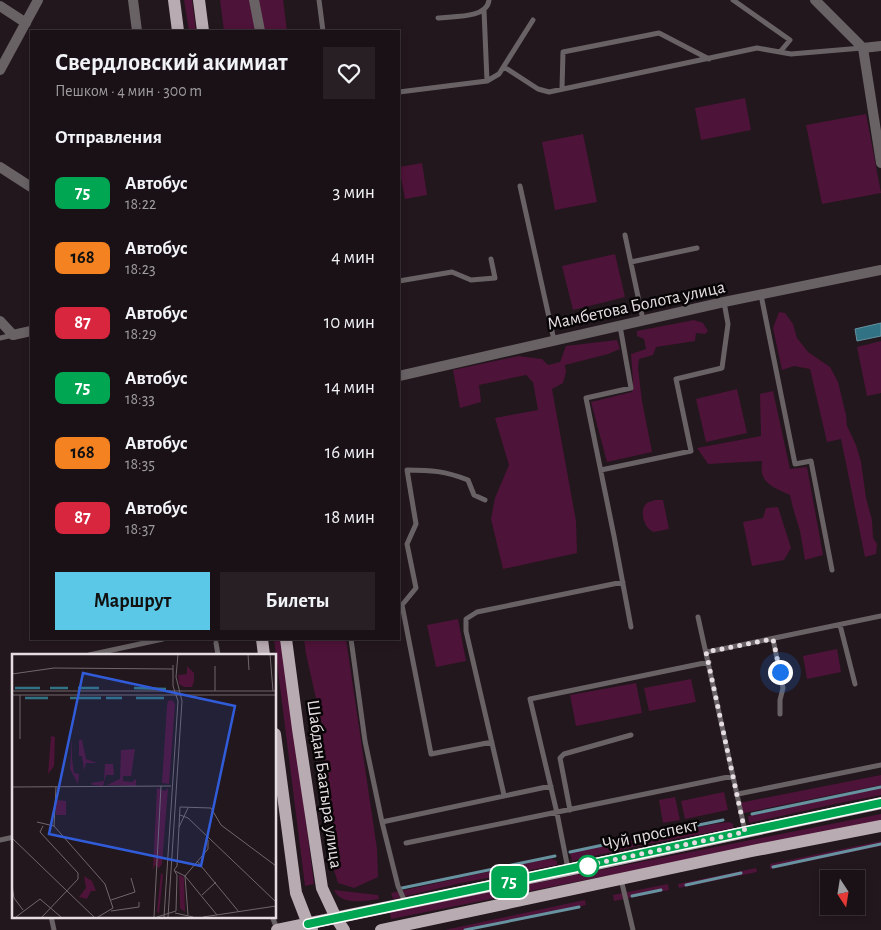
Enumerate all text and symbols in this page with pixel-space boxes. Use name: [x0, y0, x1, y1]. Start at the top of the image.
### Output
button: heart: [323, 47, 375, 99]
text: Свердловский акимиат: [55, 51, 288, 75]
text: Пешком · 4 мин · 300 m: [55, 83, 202, 99]
text: Отправления: [55, 128, 162, 147]
text: Автобус: [125, 174, 188, 193]
text: 3 мин: [332, 183, 375, 202]
text: 75: [75, 184, 90, 202]
text: 18:22: [125, 196, 156, 212]
text: Автобус: [125, 239, 188, 258]
text: 4 мин: [331, 248, 375, 267]
text: 168: [70, 249, 95, 267]
text: 18:23: [125, 261, 156, 277]
street label: Мамбетова Болота улица: [545, 277, 727, 334]
text: Автобус: [125, 304, 188, 323]
text: 10 мин: [324, 313, 375, 332]
text: 87: [74, 314, 91, 332]
text: 18:29: [125, 326, 157, 342]
text: Автобус: [125, 369, 188, 388]
text: 14 мин: [325, 378, 375, 397]
text: 75: [75, 379, 90, 397]
text: 18:33: [125, 391, 155, 407]
text: Автобус: [125, 434, 188, 453]
text: 16 мин: [325, 443, 375, 462]
text: 168: [70, 444, 95, 462]
text: 18:35: [125, 456, 155, 472]
text: Автобус: [125, 499, 188, 518]
text: 18 мин: [325, 508, 375, 527]
text: 87: [74, 509, 91, 527]
text: 18:37: [125, 521, 155, 537]
button: Маршрут: [55, 572, 210, 630]
button: Билеты: [220, 572, 375, 630]
inset map: [12, 654, 276, 918]
your location: [768, 660, 793, 685]
street label: Шабдан Баатыра улица: [303, 698, 346, 870]
street label: Чуй проспект: [601, 816, 700, 854]
unlabelled marker: [577, 855, 599, 877]
line badge: 75: [486, 866, 532, 898]
north arrow: [820, 870, 865, 915]
map controls: [820, 870, 865, 915]
text: 75: [501, 873, 517, 891]

